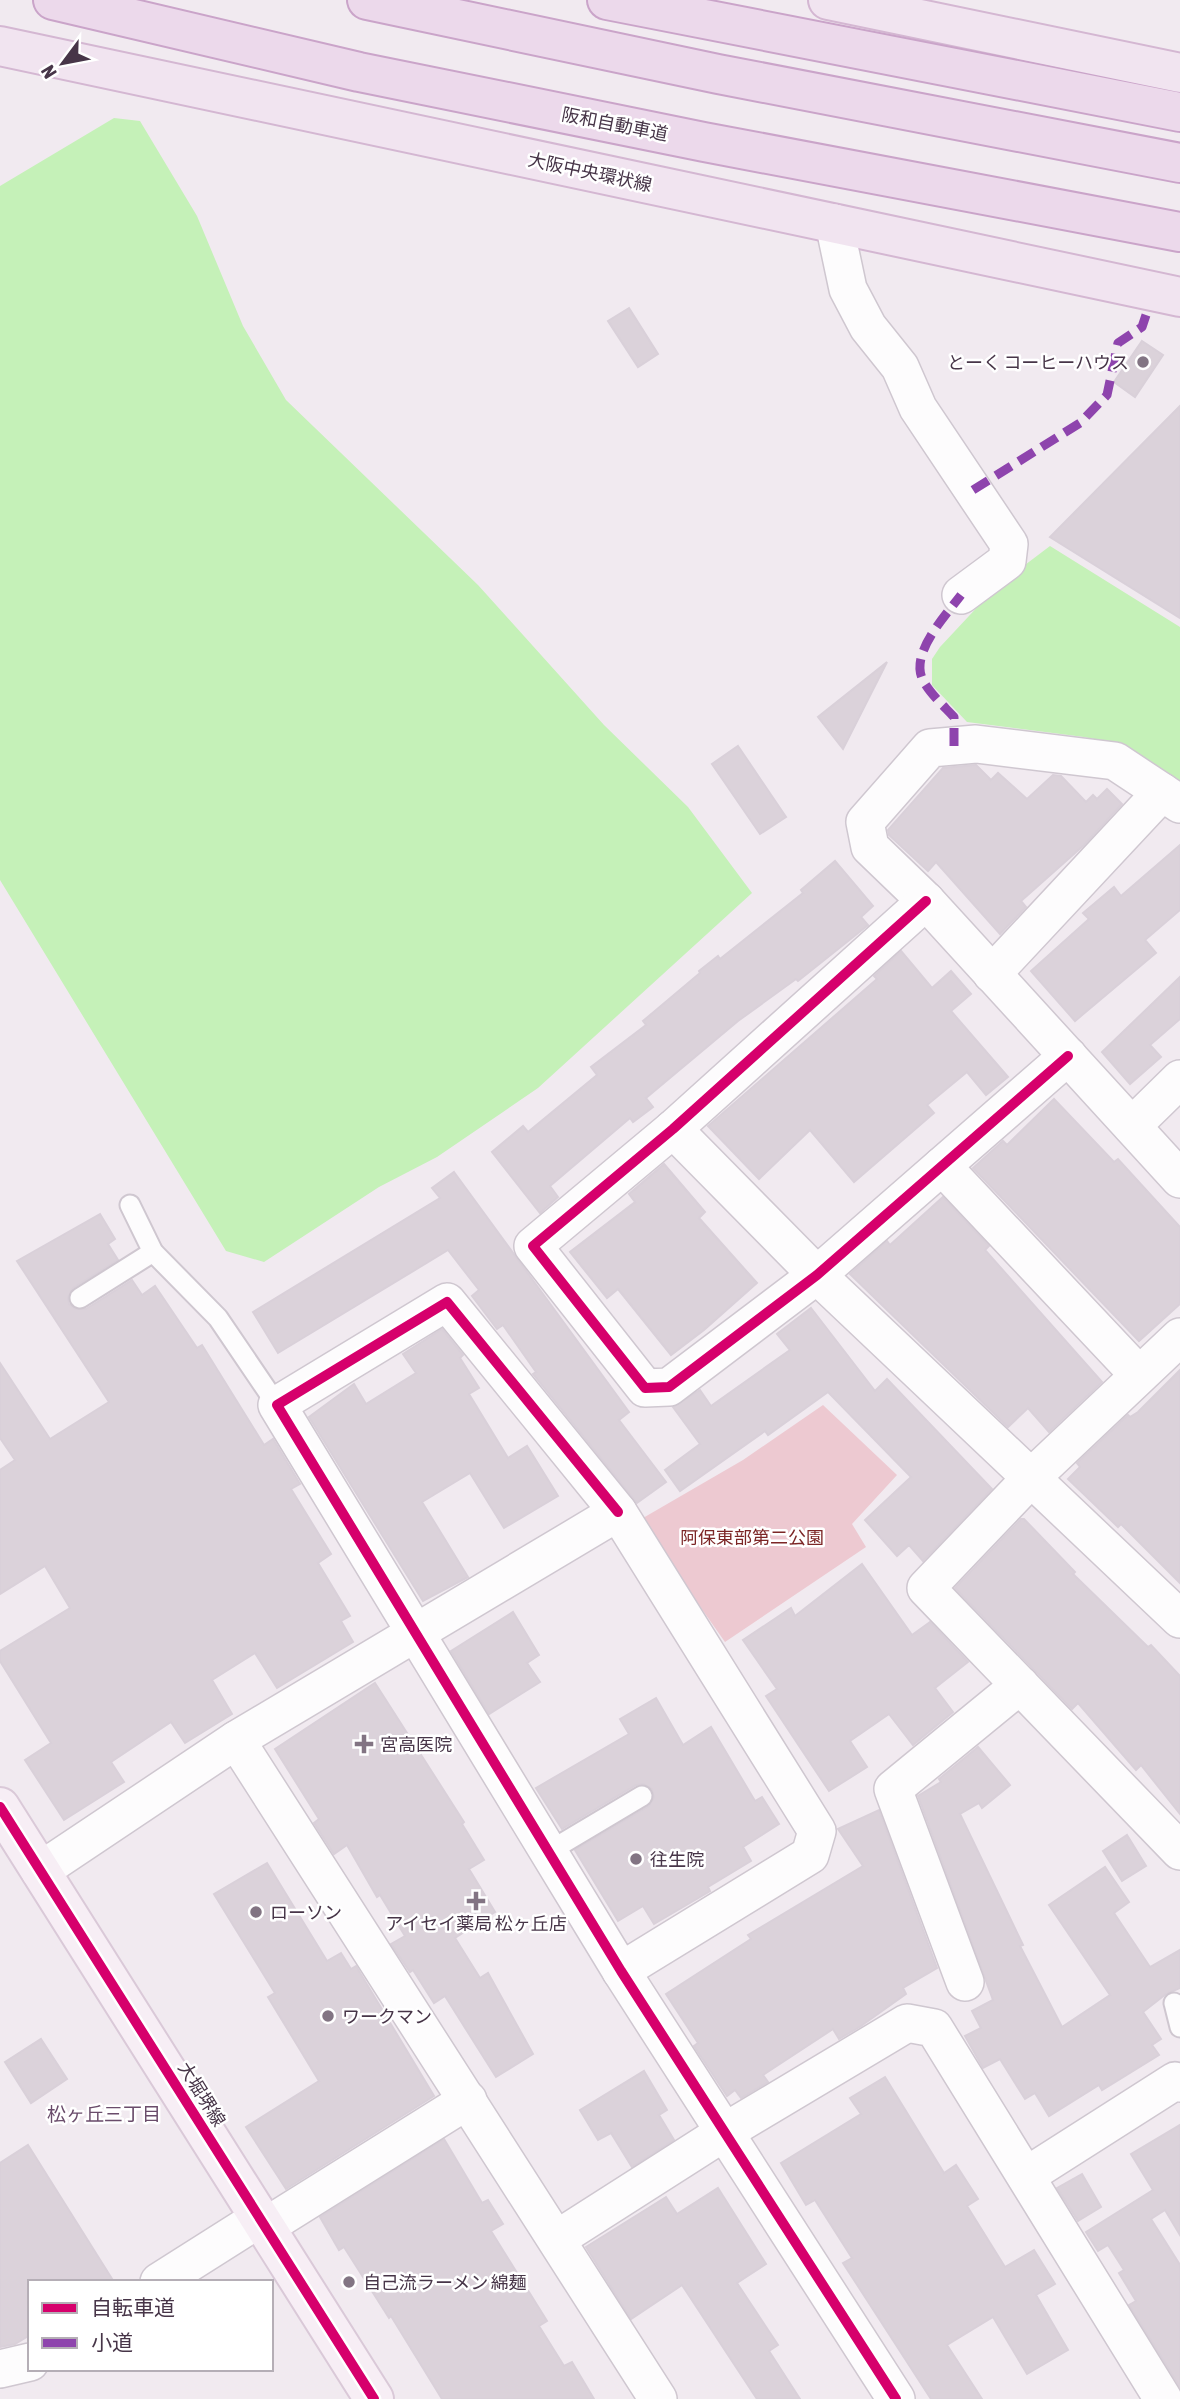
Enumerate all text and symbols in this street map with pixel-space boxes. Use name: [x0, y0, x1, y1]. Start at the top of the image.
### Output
north arrow: [28, 28, 98, 98]
text: N: [36, 61, 61, 83]
street label: 阪和自動車道: [560, 103, 670, 145]
street label: 大阪中央環状線: [526, 149, 654, 195]
place label: とーく コーヒーハウス: [947, 352, 1129, 373]
marker: とーく コーヒーハウス: [1135, 354, 1151, 370]
park label: 阿保東部第二公園: [680, 1527, 824, 1548]
marker: 宮高医院: [354, 1734, 374, 1754]
place label: 宮高医院: [380, 1734, 452, 1755]
place label: 往生院: [650, 1849, 704, 1870]
marker: 往生院: [628, 1851, 644, 1867]
marker: アイセイ薬局 松ヶ丘店: [468, 1893, 484, 1909]
place label: ローソン: [270, 1902, 342, 1923]
marker: ローソン: [248, 1904, 264, 1920]
place label: アイセイ薬局 松ヶ丘店: [385, 1913, 567, 1934]
place label: ワークマン: [342, 2006, 432, 2027]
marker: ワークマン: [320, 2008, 336, 2024]
street label: 大堀堺線: [174, 2058, 230, 2130]
district label: 松ヶ丘三丁目: [47, 2103, 161, 2125]
place label: 自己流ラーメン 綿麺: [363, 2272, 527, 2293]
marker: 自己流ラーメン 綿麺: [341, 2274, 357, 2290]
legend: [28, 2280, 273, 2371]
text: 自転車道: [91, 2295, 175, 2319]
text: 小道: [91, 2330, 133, 2354]

